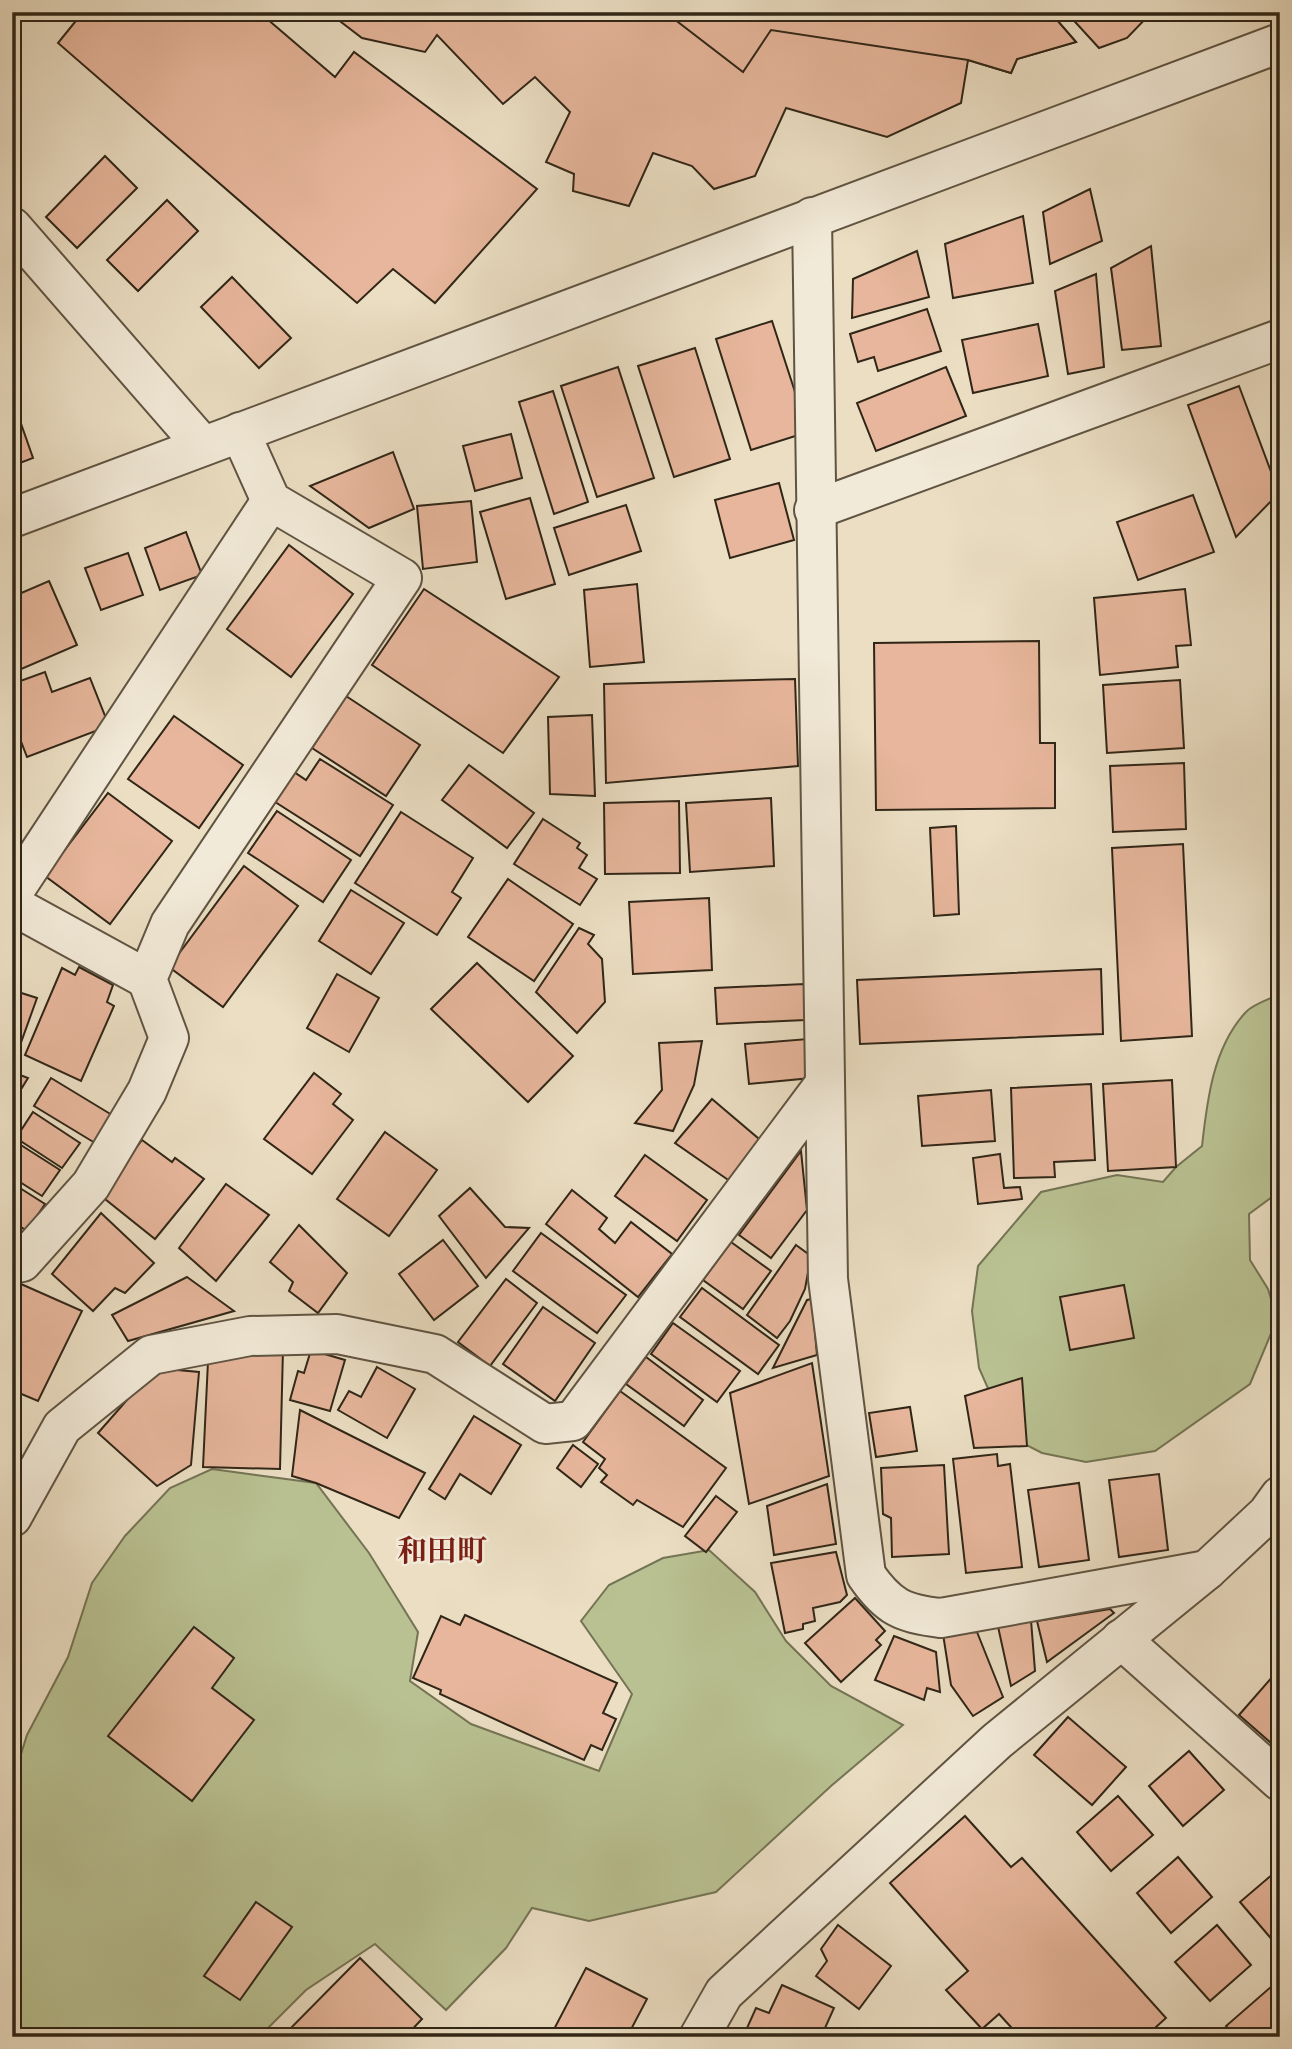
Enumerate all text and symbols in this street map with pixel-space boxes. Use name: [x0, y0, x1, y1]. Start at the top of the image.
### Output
district label: 和田町: [397, 1533, 487, 1569]

